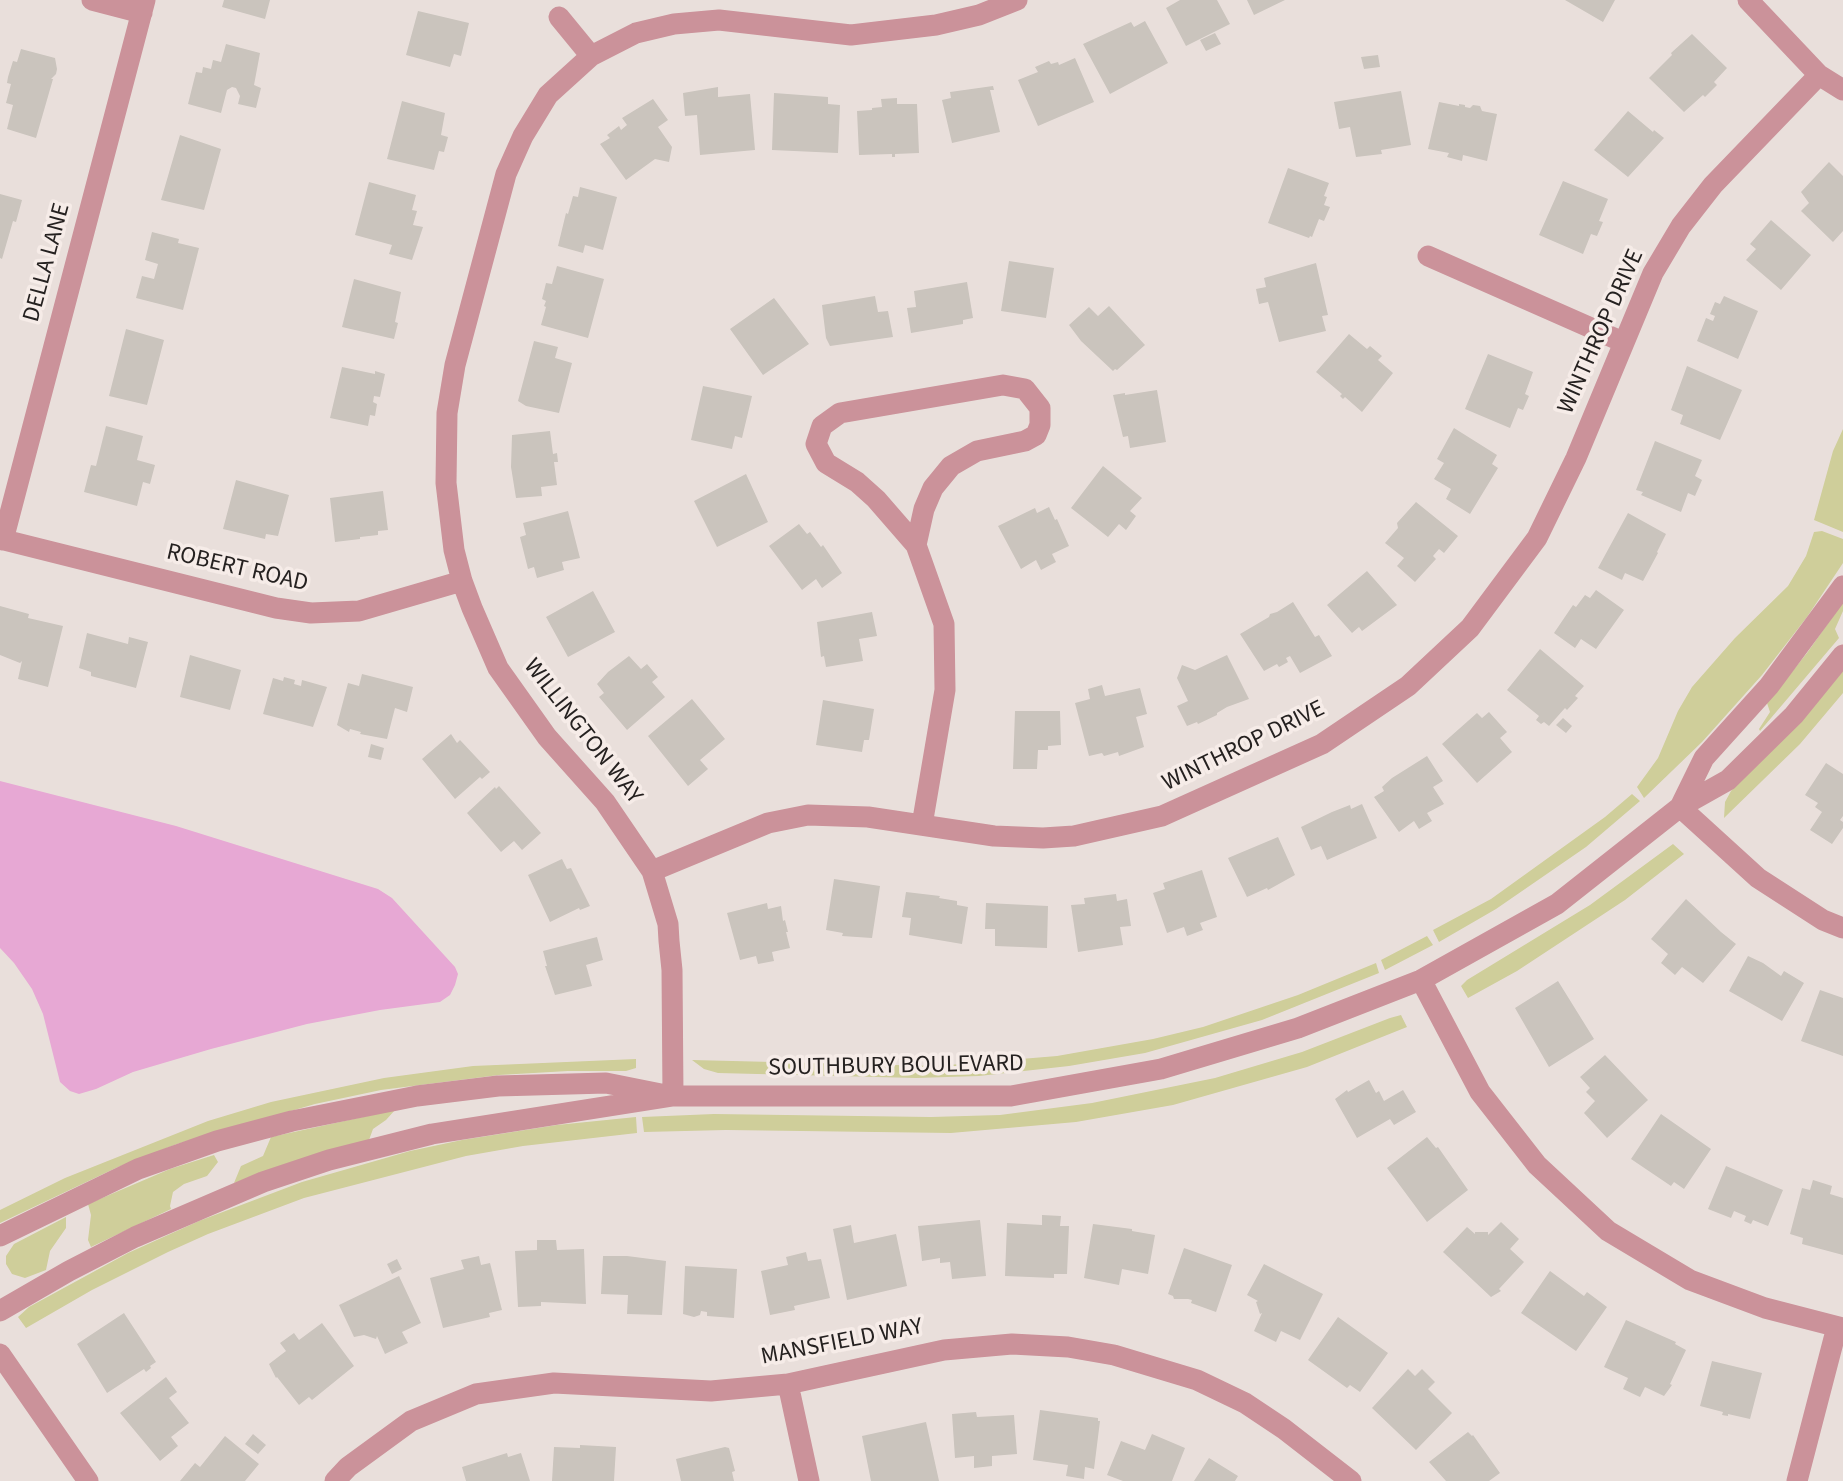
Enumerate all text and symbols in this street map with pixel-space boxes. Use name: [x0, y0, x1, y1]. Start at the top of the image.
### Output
street label: DELLA LANE: [18, 201, 78, 325]
street label: WINTHROP DRIVE: [1553, 245, 1651, 419]
street label: ROBERT ROAD: [163, 539, 311, 599]
street label: WILLINGTON WAY: [516, 654, 648, 810]
street label: WINTHROP DRIVE: [1158, 695, 1330, 799]
street label: SOUTHBURY BOULEVARD: [768, 1050, 1024, 1084]
street label: MANSFIELD WAY: [759, 1313, 925, 1373]

